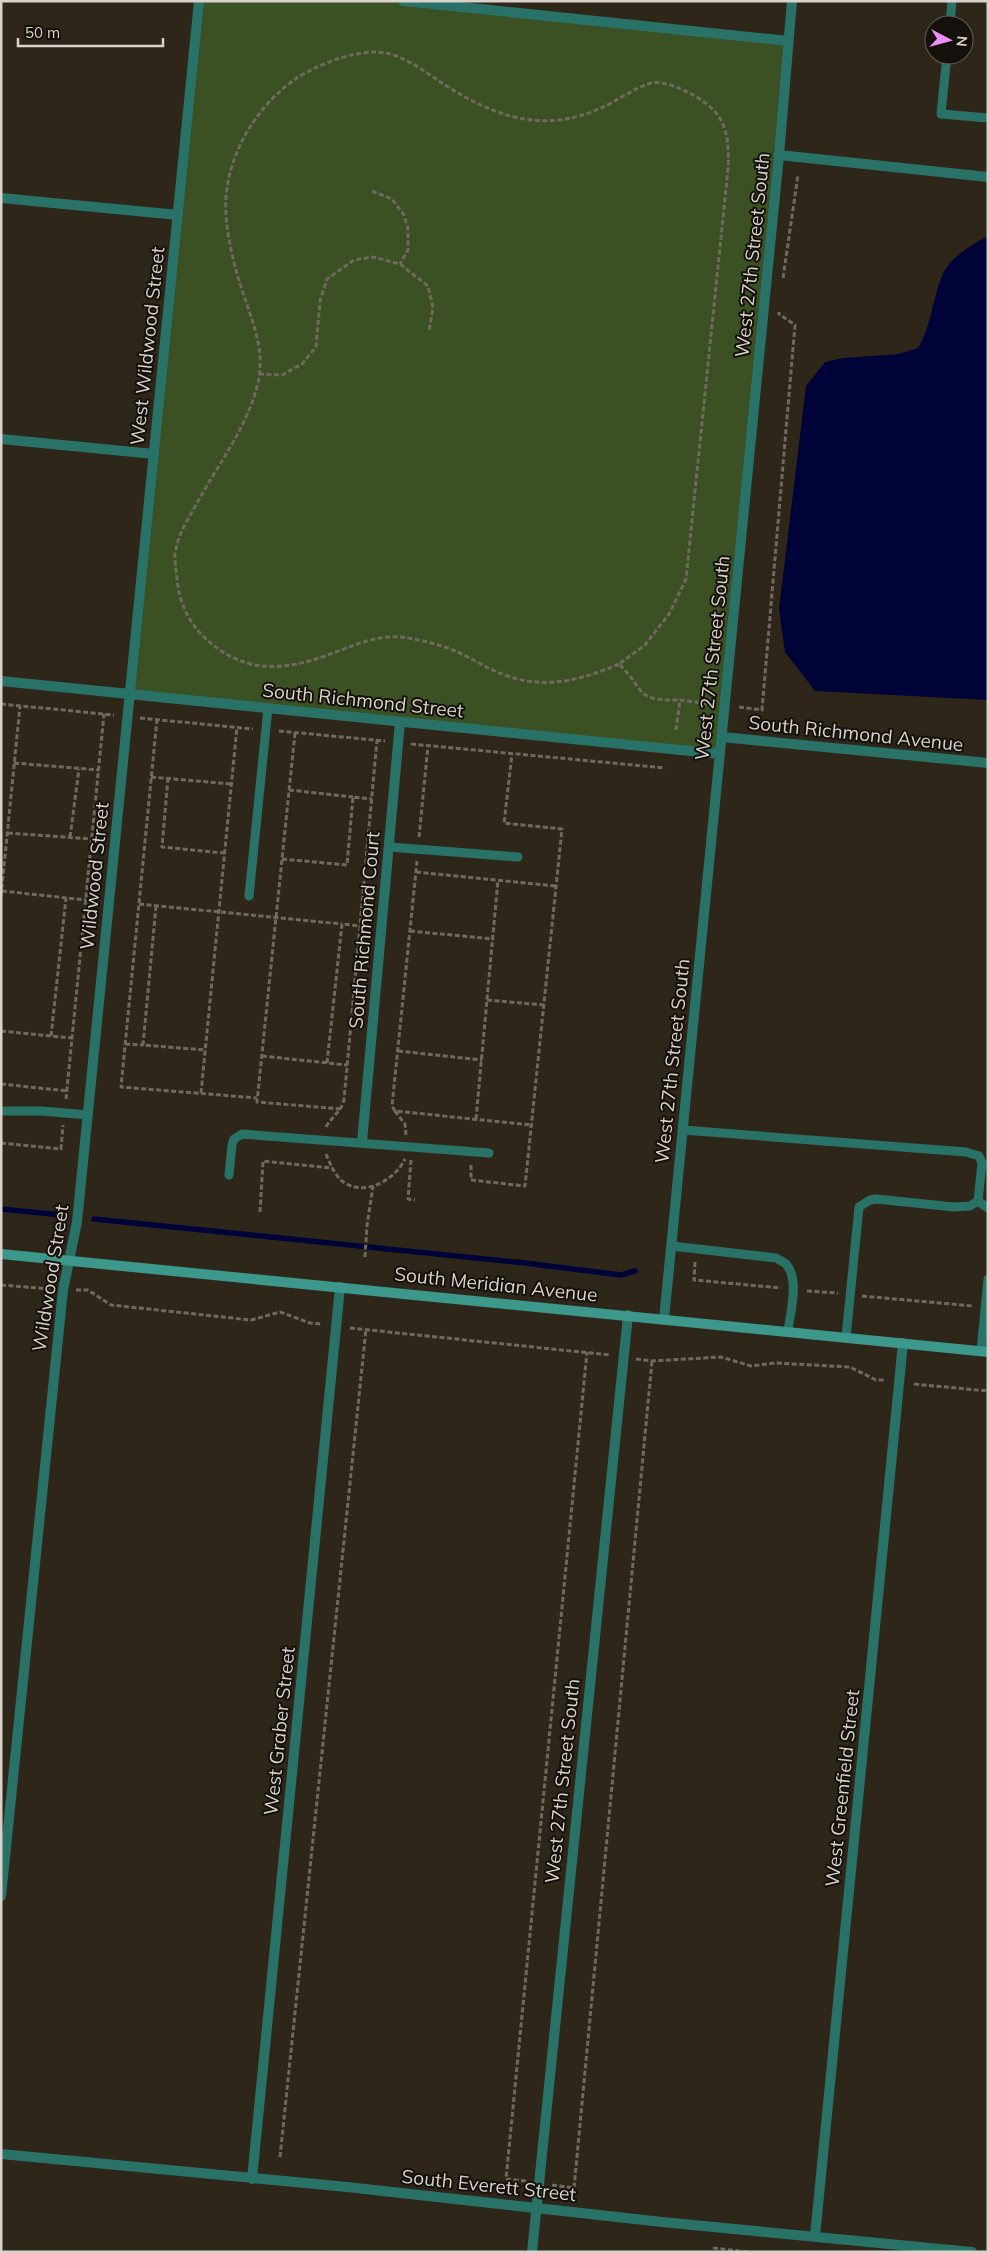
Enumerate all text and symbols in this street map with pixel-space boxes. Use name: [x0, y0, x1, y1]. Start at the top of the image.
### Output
scale bar: [18, 15, 162, 47]
north arrow: [924, 15, 974, 65]
text: 50 m: [25, 23, 60, 42]
text: N: [952, 35, 971, 48]
street label: West 27th Street South: [729, 151, 775, 359]
street label: West Wildwood Street: [125, 245, 169, 447]
street label: West 27th Street South: [689, 554, 735, 762]
street label: South Richmond Street: [261, 677, 465, 723]
street label: South Richmond Avenue: [747, 710, 965, 756]
street label: Wildwood Street: [74, 801, 114, 951]
street label: South Richmond Court: [343, 830, 385, 1030]
street label: West 27th Street South: [649, 957, 695, 1165]
street label: Wildwood Street: [27, 1202, 74, 1353]
street label: South Meridian Avenue: [393, 1261, 599, 1307]
street label: West Graber Street: [258, 1645, 300, 1817]
street label: West 27th Street South: [539, 1677, 585, 1885]
street label: West Greenfield Street: [820, 1688, 864, 1888]
street label: South Everett Street: [401, 2164, 578, 2206]

